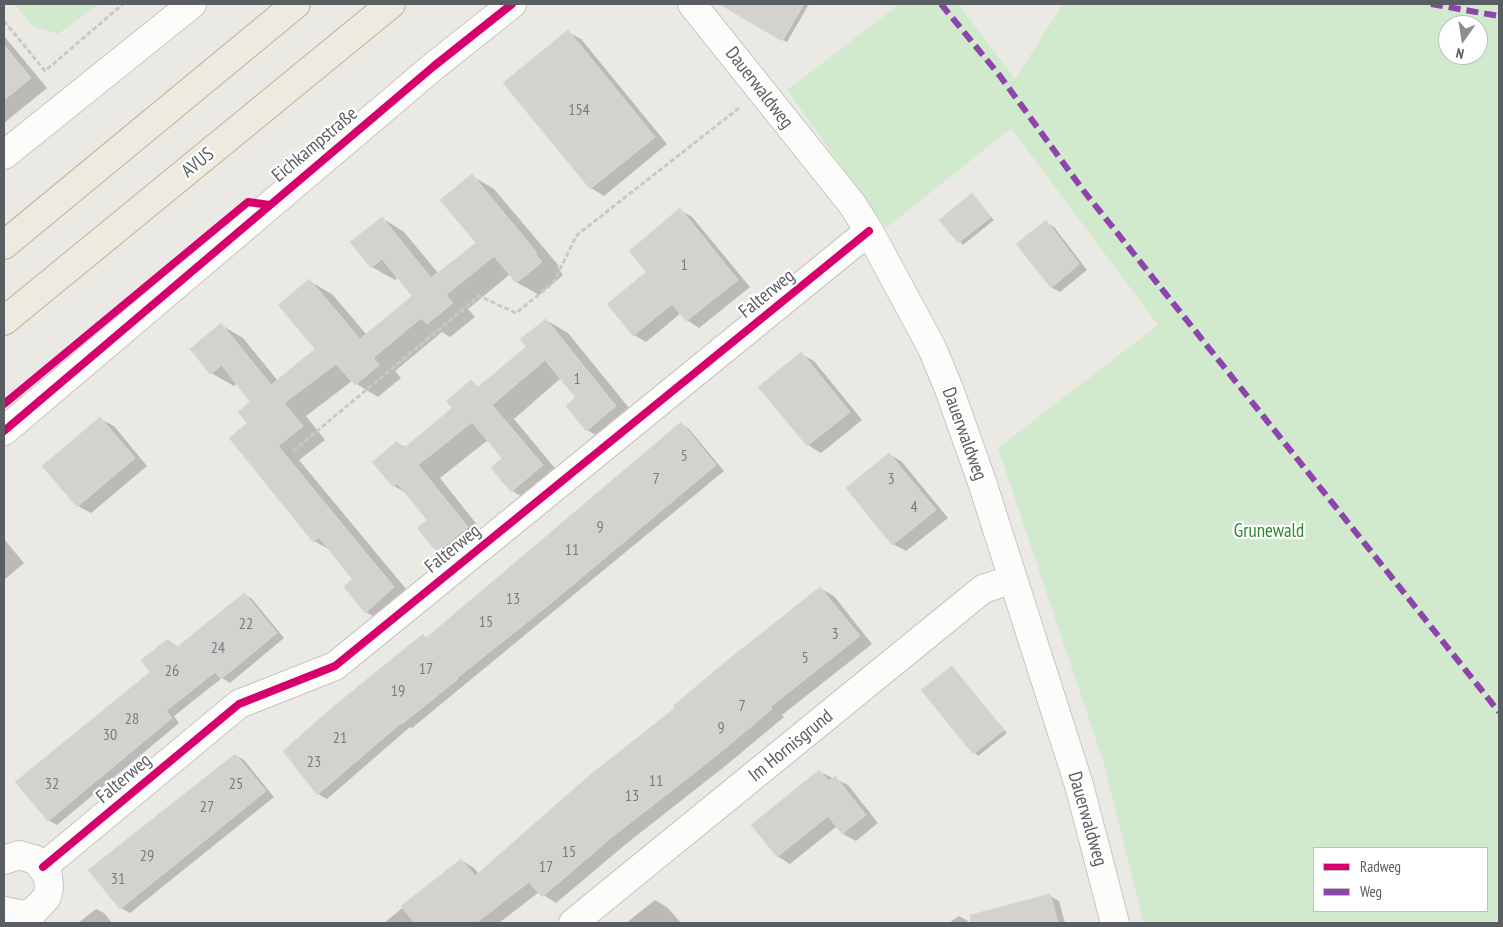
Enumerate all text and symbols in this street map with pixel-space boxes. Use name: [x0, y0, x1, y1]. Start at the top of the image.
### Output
north arrow: [1438, 15, 1488, 65]
street label: Dauerwaldweg: [720, 43, 798, 133]
text: N: [1454, 44, 1466, 63]
house number: 154: [568, 100, 590, 120]
street label: Eichkampstraße: [268, 103, 362, 187]
street label: AVUS: [177, 143, 219, 183]
house number: 1: [680, 255, 688, 275]
street label: Falterweg: [735, 265, 799, 323]
house number: 1: [573, 369, 581, 389]
street label: Dauerwaldweg: [937, 384, 991, 484]
house number: 5: [680, 446, 688, 466]
house number: 7: [652, 469, 660, 489]
house number: 3: [887, 469, 895, 489]
house number: 4: [910, 497, 918, 517]
house number: 9: [596, 517, 604, 537]
street label: Falterweg: [421, 520, 485, 578]
park label: Grunewald: [1234, 521, 1304, 543]
house number: 11: [565, 540, 579, 560]
house number: 13: [506, 589, 520, 609]
house number: 15: [479, 612, 493, 632]
house number: 22: [239, 614, 253, 634]
house number: 3: [831, 624, 839, 644]
house number: 24: [211, 638, 225, 658]
house number: 5: [801, 648, 809, 668]
house number: 17: [419, 659, 433, 679]
house number: 26: [165, 661, 179, 681]
house number: 19: [391, 681, 405, 701]
house number: 7: [738, 696, 746, 716]
street label: Im Hornisgrund: [744, 705, 838, 787]
house number: 28: [125, 709, 139, 729]
house number: 9: [717, 718, 725, 738]
house number: 30: [103, 725, 117, 745]
house number: 21: [333, 728, 347, 748]
street label: Falterweg: [92, 749, 156, 809]
house number: 23: [307, 752, 321, 772]
street label: Dauerwaldweg: [1063, 769, 1111, 869]
house number: 11: [649, 771, 663, 791]
house number: 32: [45, 774, 59, 794]
house number: 25: [229, 774, 243, 794]
house number: 13: [625, 786, 639, 806]
house number: 27: [200, 797, 214, 817]
house number: 15: [562, 842, 576, 862]
house number: 29: [140, 846, 154, 866]
legend: [1313, 847, 1488, 912]
house number: 17: [539, 857, 553, 877]
text: Radweg: [1360, 857, 1401, 876]
house number: 31: [111, 869, 125, 889]
text: Weg: [1360, 882, 1382, 901]

